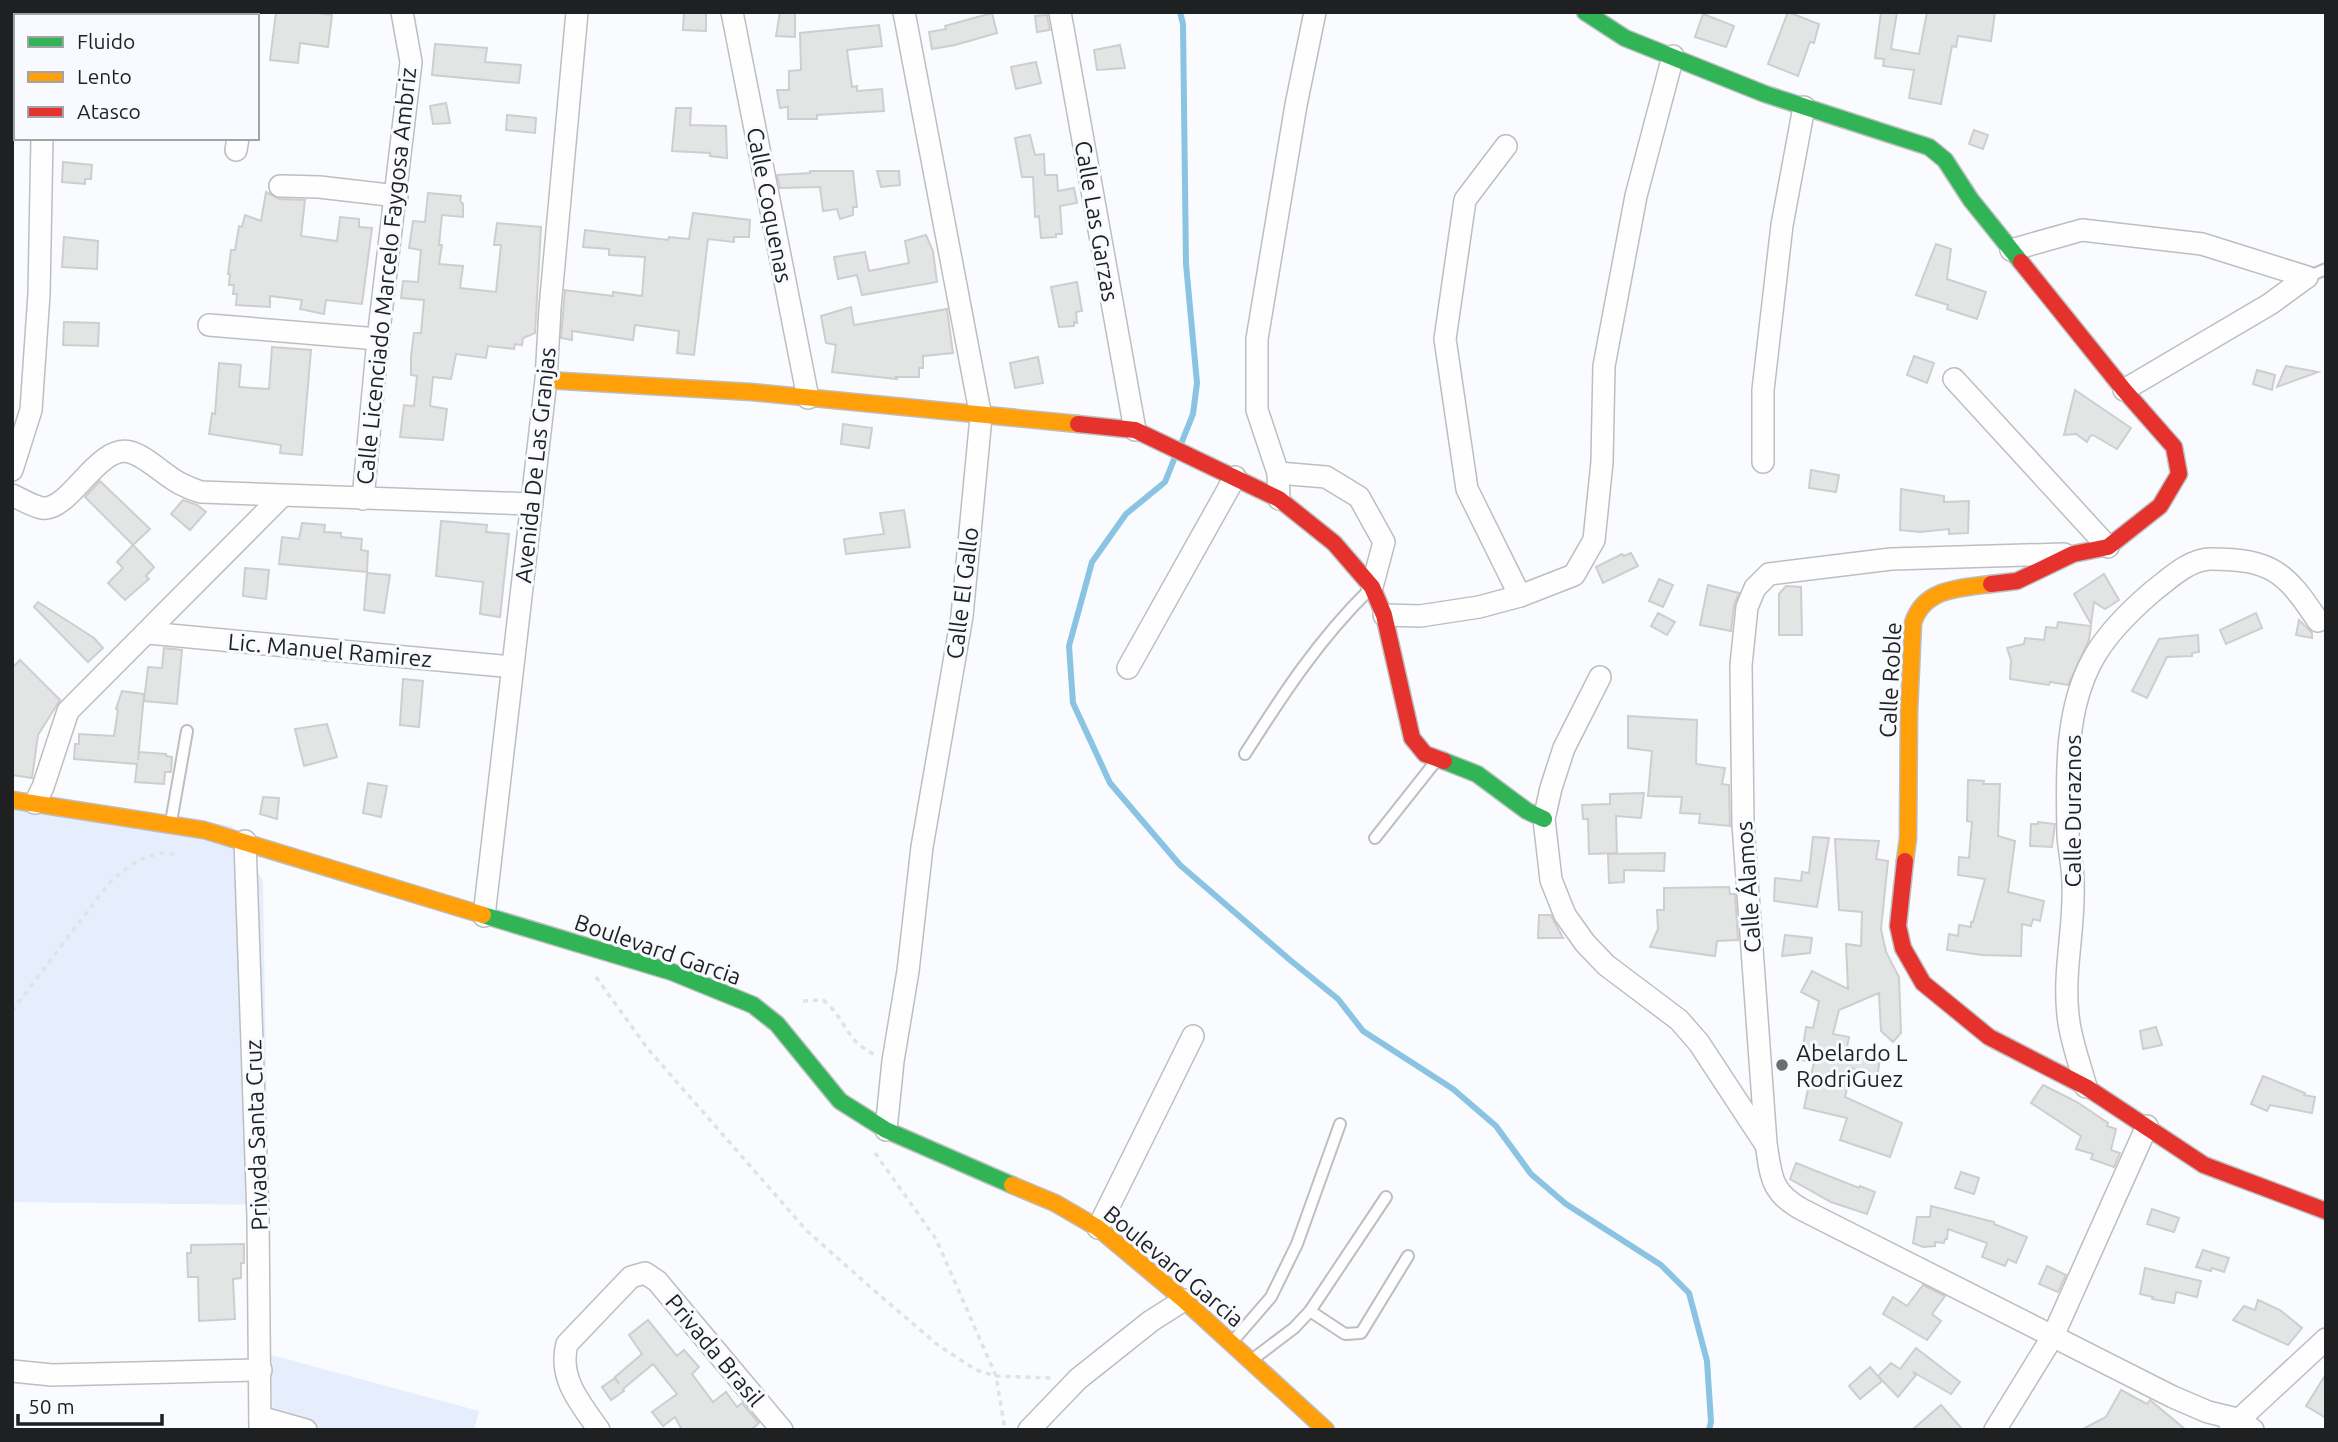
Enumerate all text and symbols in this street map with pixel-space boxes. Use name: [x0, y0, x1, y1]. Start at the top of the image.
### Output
legend: [14, 14, 259, 140]
text: Fluido: [77, 29, 135, 53]
text: Lento: [77, 64, 132, 88]
street label: Calle Licenciado Marcelo Faygosa Ambriz: [352, 66, 420, 486]
text: Atasco: [77, 99, 141, 123]
street label: Calle Coquenas: [743, 125, 797, 285]
street label: Calle Las Garzas: [1071, 139, 1123, 303]
street label: Avenida De Las Granjas: [510, 346, 560, 584]
street label: Calle El Gallo: [942, 526, 982, 660]
street label: Calle Roble: [1874, 621, 1906, 739]
street label: Lic. Manuel Ramirez: [227, 629, 433, 671]
street label: Calle Duraznos: [2060, 734, 2085, 888]
street label: Calle Álamos: [1730, 820, 1765, 954]
street label: Boulevard Garcia: [572, 909, 744, 989]
street label: Privada Santa Cruz: [240, 1039, 272, 1231]
place label: Abelardo L RodriGuez: [1796, 1040, 1908, 1091]
marker: Abelardo L RodriGuez: [1774, 1057, 1790, 1073]
street label: Boulevard Garcia: [1099, 1200, 1249, 1332]
street label: Privada Brasil: [661, 1289, 769, 1411]
scale bar: [18, 1382, 161, 1426]
text: 50 m: [28, 1394, 75, 1418]

